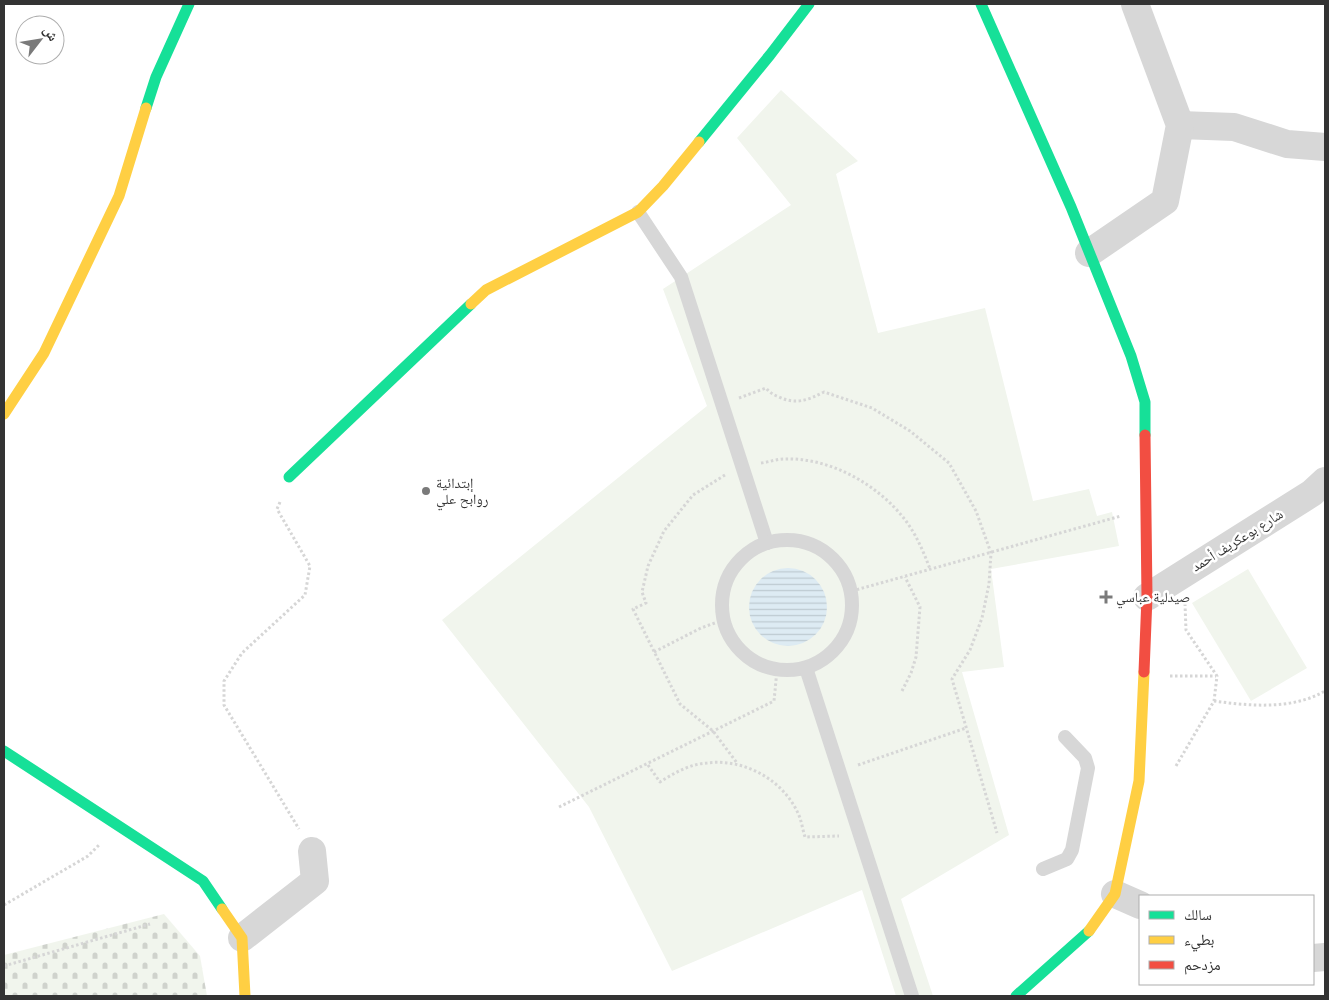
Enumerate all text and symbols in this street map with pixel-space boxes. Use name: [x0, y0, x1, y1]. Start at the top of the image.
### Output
north arrow: [15, 15, 65, 65]
text: ش: [40, 22, 63, 44]
place label: إبتدائية روابح علي: [436, 474, 488, 511]
marker: إبتدائية روابح علي: [420, 485, 432, 497]
street label: شارع بوعكريف أحمد: [1188, 505, 1287, 576]
place label: صيدلية عباسي: [1116, 588, 1190, 609]
marker: صيدلية عباسي: [1100, 591, 1112, 603]
legend: [1139, 895, 1314, 985]
text: سالك: [1184, 905, 1212, 924]
text: بطيء: [1184, 930, 1214, 952]
text: مزدحم: [1184, 955, 1221, 975]

